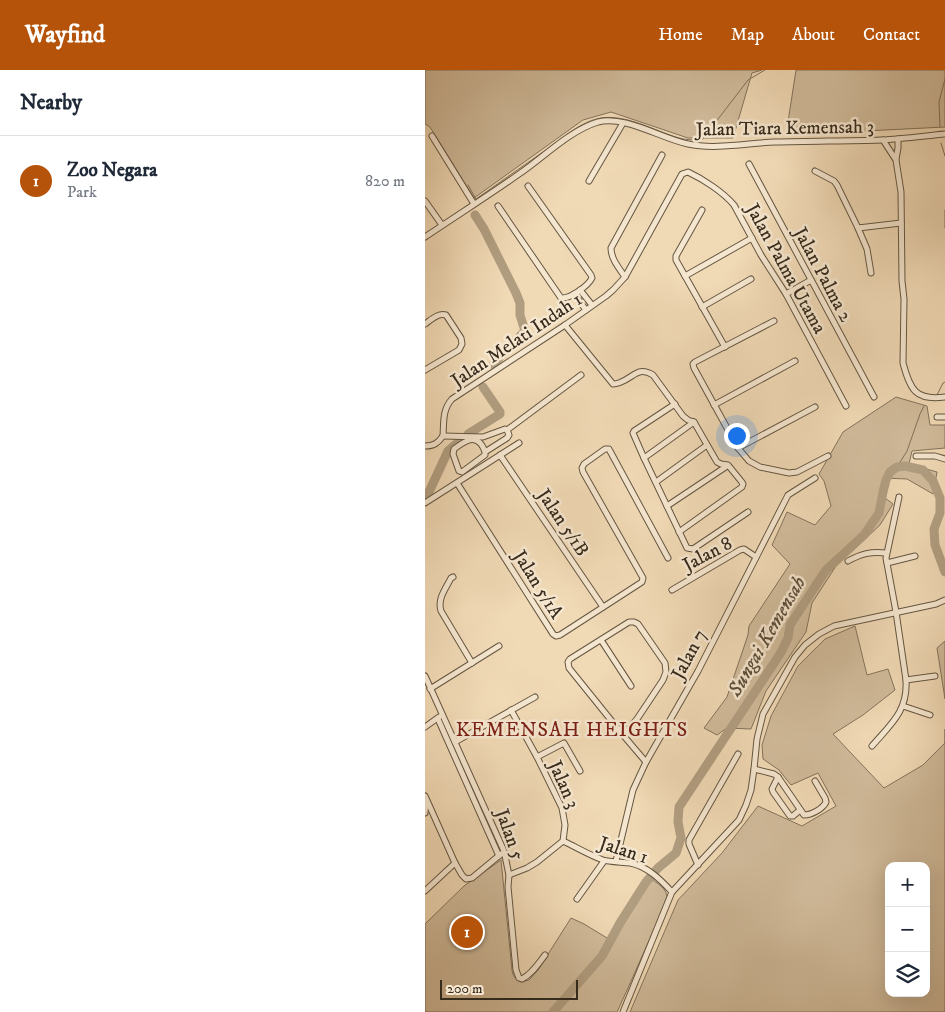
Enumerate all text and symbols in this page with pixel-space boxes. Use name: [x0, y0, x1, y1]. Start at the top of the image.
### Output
text: Wayfind: [25, 20, 105, 50]
text: Home: [658, 24, 703, 46]
text: Map: [731, 24, 764, 46]
text: About: [792, 24, 835, 46]
text: Contact: [863, 24, 920, 46]
text: Nearby: [20, 90, 82, 116]
street label: Jalan Tiara Kemensah 3: [694, 115, 874, 142]
text: Zoo Negara: [67, 159, 157, 182]
text: 1: [33, 171, 39, 191]
text: 820 m: [365, 171, 405, 191]
text: Park: [67, 182, 97, 202]
street label: Jalan Palma Utama: [739, 198, 831, 338]
street label: Jalan Palma 2: [787, 222, 857, 326]
street label: Jalan Melati Indah 1: [445, 288, 587, 394]
your location: [724, 423, 750, 449]
street label: Jalan 5/1B: [531, 483, 594, 561]
street label: Jalan 8: [677, 532, 736, 578]
street label: Jalan 5/1A: [507, 545, 568, 624]
water label: Sungai Kemensah: [722, 572, 812, 702]
street label: Jalan 7: [666, 626, 712, 685]
district label: KEMENSAH HEIGHTS: [456, 718, 688, 743]
street label: Jalan 3: [542, 755, 584, 812]
street label: Jalan 5: [489, 804, 530, 864]
street label: Jalan 1: [594, 831, 651, 869]
map controls: [885, 862, 930, 997]
button: +: [885, 862, 930, 907]
button: −: [885, 907, 930, 952]
pin: 1: [451, 913, 483, 951]
button: layers: [885, 952, 930, 997]
scale bar: [440, 977, 577, 1000]
text: 200 m: [447, 980, 482, 998]

